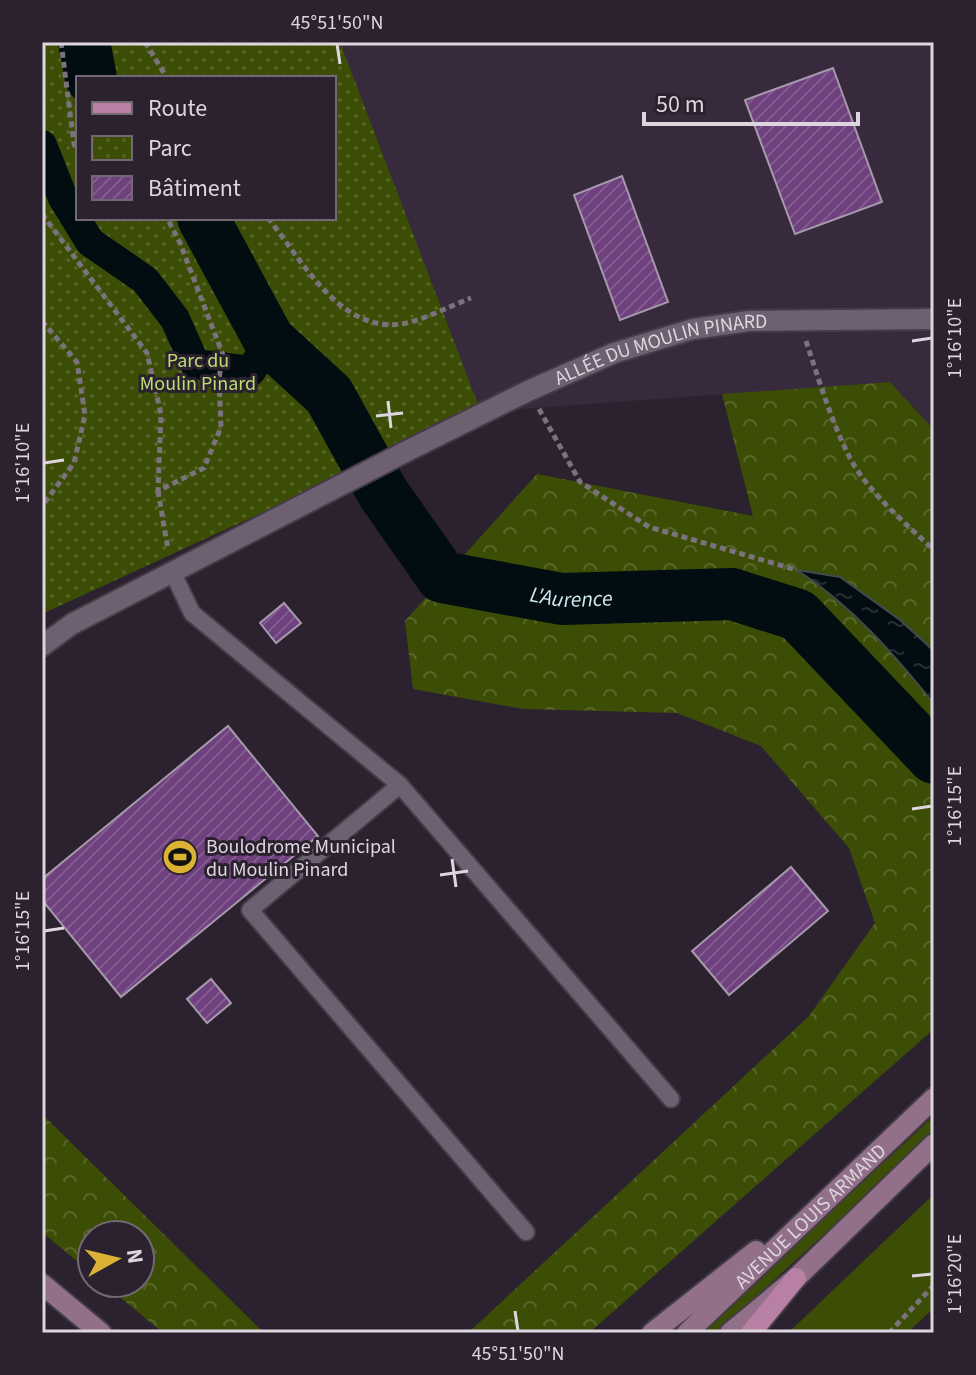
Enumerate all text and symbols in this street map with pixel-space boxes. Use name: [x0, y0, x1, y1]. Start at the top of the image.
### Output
text: 45°51'50"N: [291, 9, 383, 37]
legend: [76, 76, 336, 220]
scale bar: [644, 76, 858, 126]
text: 50 m: [656, 87, 705, 122]
text: Route: [148, 91, 207, 126]
text: Parc: [148, 131, 192, 166]
text: Bâtiment: [148, 171, 241, 206]
text: 1°16'10"E: [941, 298, 969, 378]
street label: ALLÉE DU MOULIN PINARD: [550, 308, 767, 393]
park label: Parc du Moulin Pinard: [140, 347, 256, 398]
text: 1°16'10"E: [9, 423, 37, 503]
water label: L'Aurence: [527, 578, 613, 616]
text: 1°16'15"E: [941, 766, 969, 846]
place label: Boulodrome Municipal du Moulin Pinard: [206, 833, 396, 884]
sports icon: Boulodrome Municipal du Moulin Pinard: [161, 838, 199, 876]
text: 1°16'15"E: [9, 891, 37, 971]
street label: AVENUE LOUIS ARMAND: [729, 1137, 893, 1296]
north arrow: [76, 1219, 156, 1299]
text: 1°16'20"E: [941, 1234, 969, 1314]
text: N: [118, 1247, 152, 1266]
text: 45°51'50"N: [472, 1340, 564, 1368]

